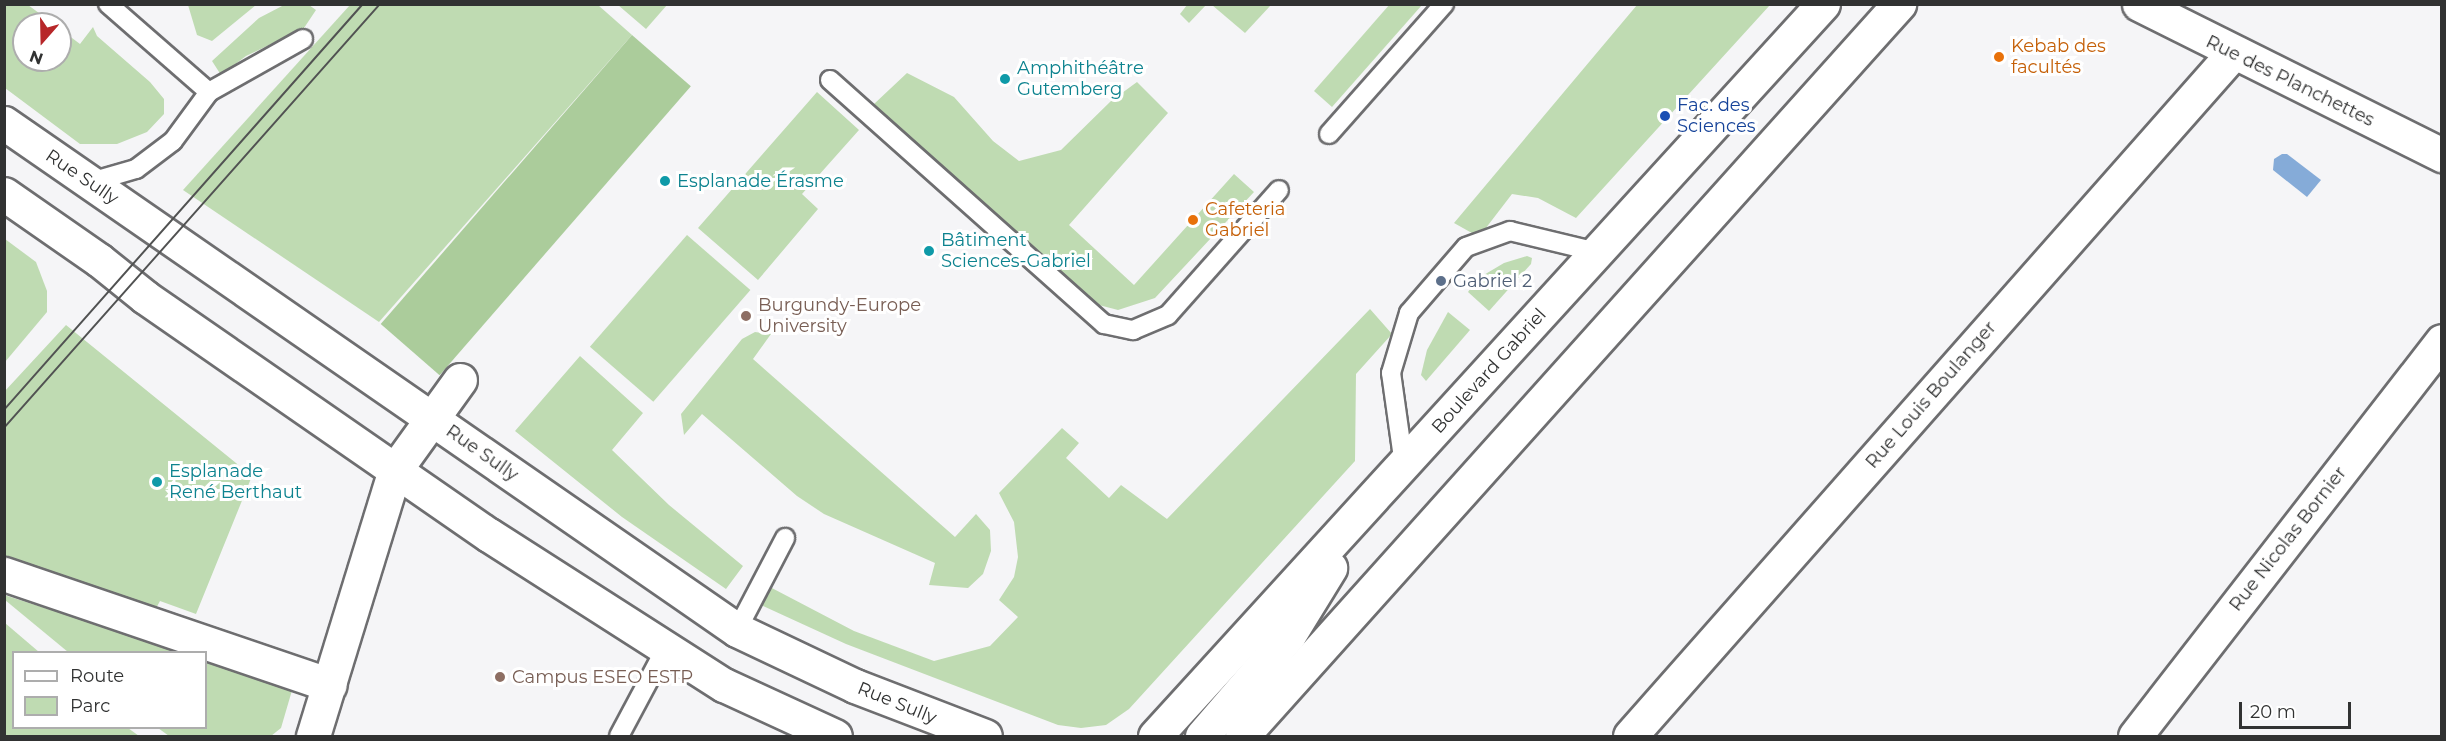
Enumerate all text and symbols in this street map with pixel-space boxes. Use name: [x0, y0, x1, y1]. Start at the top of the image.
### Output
north arrow: [12, 12, 72, 72]
street label: Rue des Planchettes: [2202, 31, 2378, 131]
place label: Kebab des facultés: [2011, 36, 2106, 78]
text: N: [27, 46, 46, 69]
marker: Kebab des facultés: [1992, 50, 2006, 64]
place label: Amphithéâtre Gutemberg: [1017, 58, 1144, 100]
marker: Amphithéâtre Gutemberg: [998, 72, 1012, 86]
place label: Fac. des Sciences: [1677, 95, 1756, 138]
marker: Fac. des Sciences: [1658, 109, 1672, 123]
street label: Rue Sully: [41, 145, 123, 209]
place label: Esplanade Érasme: [677, 170, 844, 192]
marker: Esplanade Érasme: [658, 174, 672, 188]
place label: Cafeteria Gabriel: [1205, 199, 1285, 242]
marker: Cafeteria Gabriel: [1186, 213, 1200, 227]
place label: Bâtiment Sciences-Gabriel: [941, 230, 1091, 272]
marker: Bâtiment Sciences-Gabriel: [922, 244, 936, 258]
place label: Gabriel 2: [1453, 270, 1532, 292]
marker: Gabriel 2: [1434, 274, 1448, 288]
place label: Burgundy-Europe University: [758, 295, 921, 338]
street label: Boulevard Gabriel: [1427, 304, 1551, 438]
marker: Burgundy-Europe University: [739, 309, 753, 323]
street label: Rue Louis Boulanger: [1861, 317, 2001, 473]
street label: Rue Sully: [442, 420, 522, 486]
place label: Esplanade René Berthaut: [169, 461, 302, 504]
street label: Rue Nicolas Bornier: [2225, 462, 2351, 616]
marker: Esplanade René Berthaut: [150, 475, 164, 489]
legend: [12, 651, 207, 729]
text: Route: [70, 665, 124, 687]
place label: Campus ESEO ESTP: [512, 666, 693, 688]
marker: Campus ESEO ESTP: [493, 670, 507, 684]
street label: Rue Sully: [854, 677, 940, 729]
scale bar: [2242, 690, 2354, 728]
text: Parc: [70, 695, 110, 717]
text: 20 m: [2250, 701, 2296, 723]

